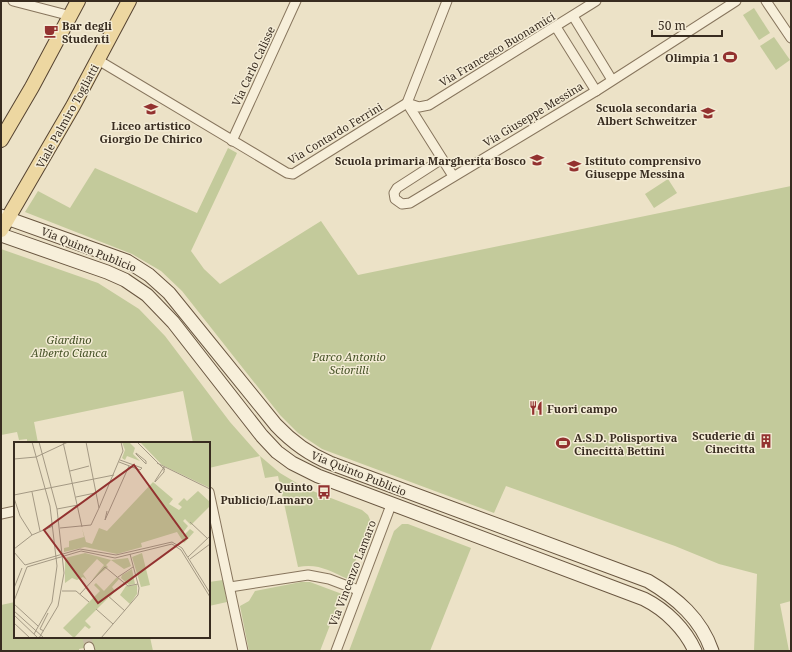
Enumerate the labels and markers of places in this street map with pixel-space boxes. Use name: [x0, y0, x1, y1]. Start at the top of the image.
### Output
place label: Bar degli Studenti: [62, 18, 112, 46]
cafe icon: Bar degli Studenti: [43, 23, 59, 39]
sports icon: Olimpia 1: [722, 49, 738, 65]
place label: Olimpia 1: [665, 50, 719, 65]
place label: Scuola secondaria Albert Schweitzer: [596, 100, 697, 128]
school or university icon: Liceo artistico Giorgio De Chirico: [143, 101, 159, 117]
school or university icon: Scuola secondaria Albert Schweitzer: [700, 105, 716, 121]
place label: Liceo artistico Giorgio De Chirico: [100, 118, 203, 146]
school or university icon: Scuola primaria Margherita Bosco: [529, 152, 545, 168]
place label: Scuola primaria Margherita Bosco: [335, 153, 526, 168]
place label: Istituto comprensivo Giuseppe Messina: [585, 153, 702, 181]
school or university icon: Istituto comprensivo Giuseppe Messina: [566, 158, 582, 174]
restaurant icon: Fuori campo: [528, 400, 544, 416]
place label: Fuori campo: [547, 401, 618, 416]
place label: Scuderie di Cinecitta: [692, 428, 755, 456]
place label: A.S.D. Polisportiva Cinecittà Bettini: [574, 430, 678, 458]
building icon: Scuderie di Cinecitta: [758, 433, 774, 449]
sports icon: A.S.D. Polisportiva Cinecittà Bettini: [555, 435, 571, 451]
place label: Quinto Publicio/Lamaro: [220, 479, 313, 507]
bus stop icon: Quinto Publicio/Lamaro: [316, 484, 332, 500]

